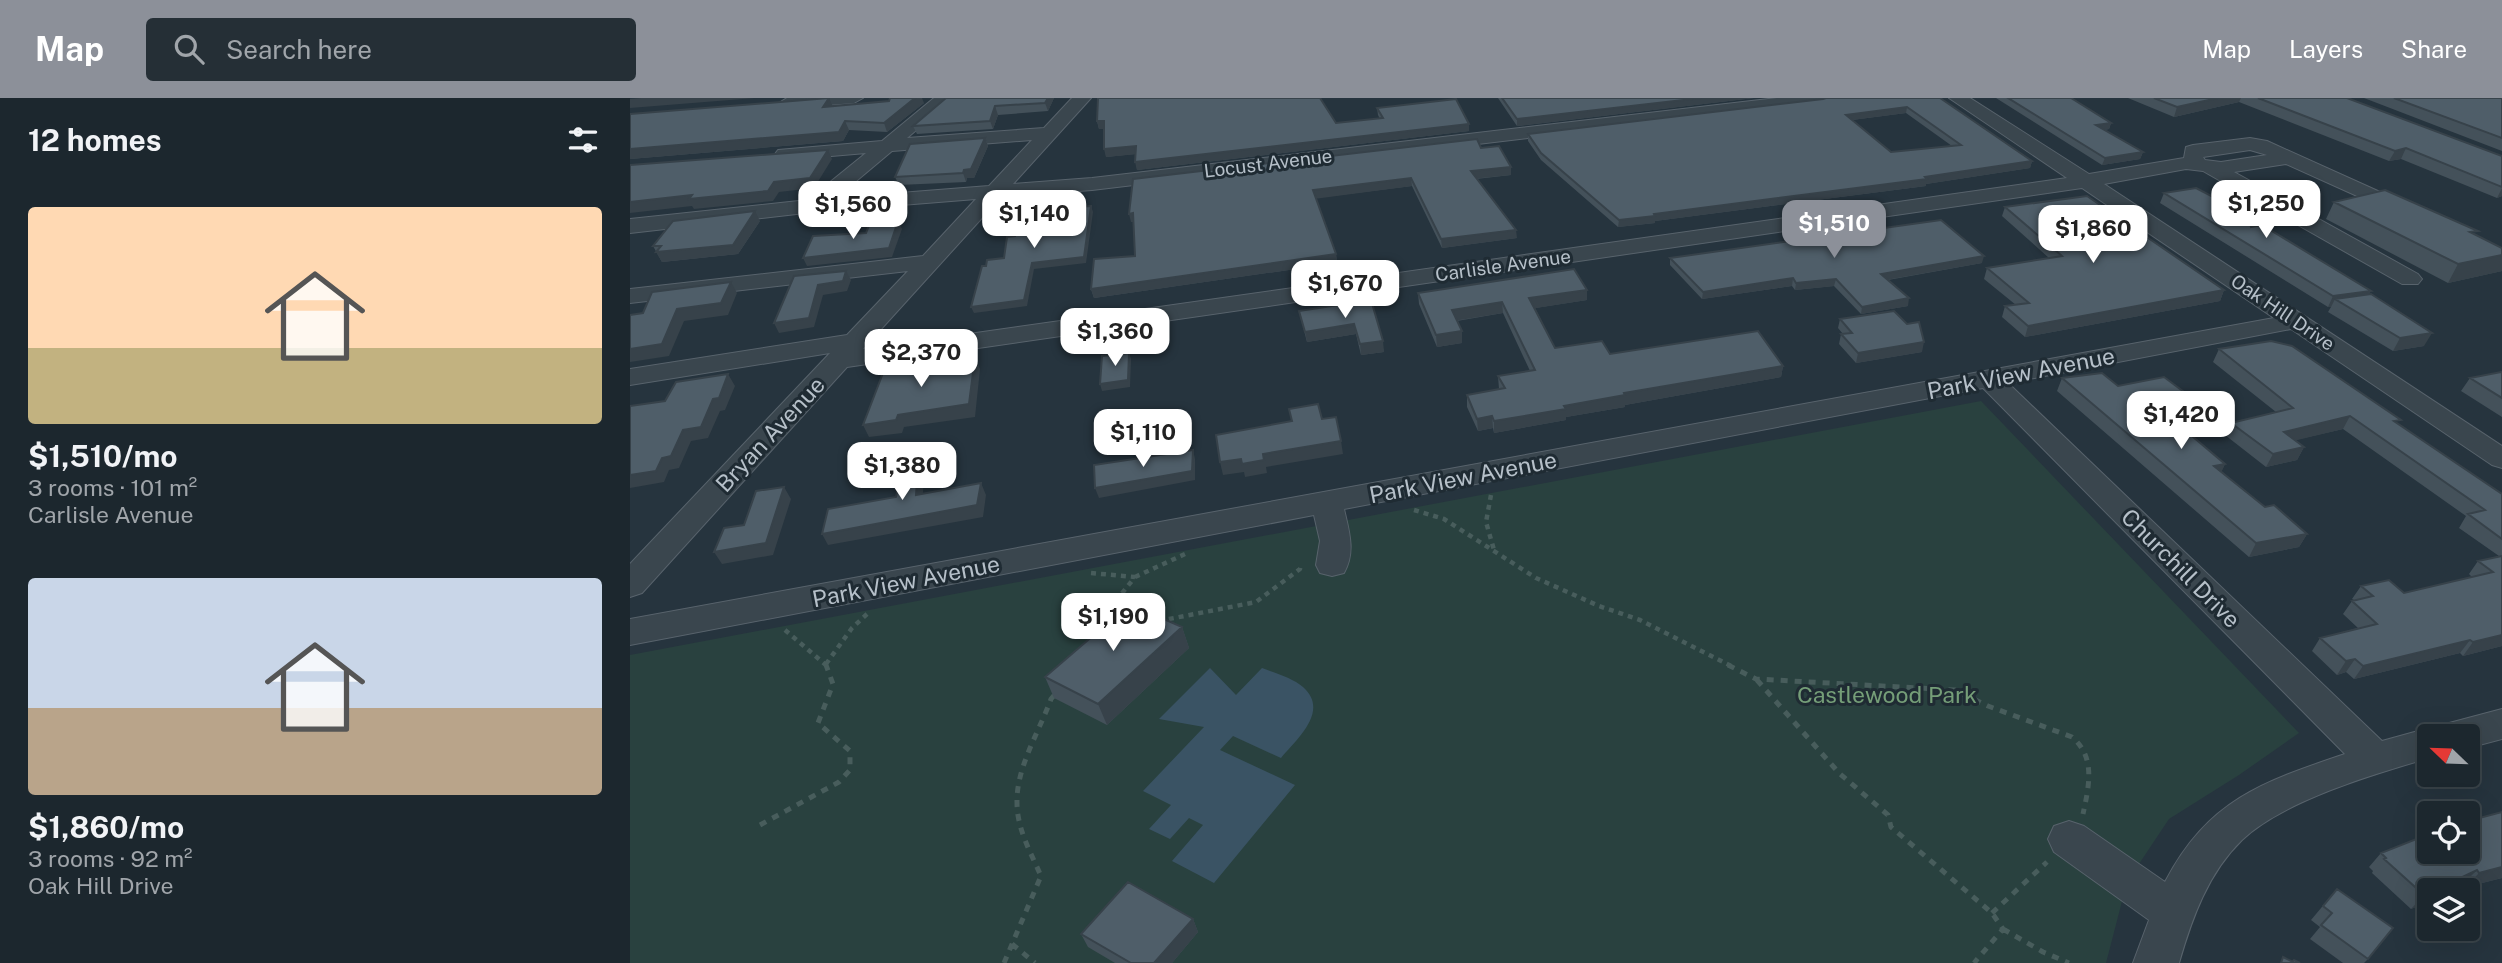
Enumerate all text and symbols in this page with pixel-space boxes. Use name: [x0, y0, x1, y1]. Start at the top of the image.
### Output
search box: [146, 18, 636, 81]
text: Map: [35, 30, 104, 68]
icon: search: [170, 30, 208, 68]
text: Search here: [226, 34, 372, 65]
text: Map: [2202, 35, 2251, 63]
text: Layers: [2289, 35, 2363, 63]
text: Share: [2401, 35, 2467, 63]
icon: filters: [564, 121, 602, 159]
text: 12 homes: [28, 122, 162, 158]
street label: Locust Avenue: [1202, 144, 1334, 182]
pin: $1,250: [2209, 180, 2323, 240]
pin: $1,560: [796, 181, 910, 241]
text: $1,250: [2227, 189, 2305, 216]
text: $1,560: [814, 190, 892, 217]
pin: $1,140: [977, 190, 1091, 250]
text: $1,140: [998, 199, 1070, 226]
pin: $1,510: [1777, 200, 1891, 260]
pin: $1,860: [2036, 206, 2150, 265]
text: $1,510: [1798, 209, 1870, 236]
text: $1,860: [2054, 214, 2132, 241]
street label: Carlisle Avenue: [1434, 245, 1572, 285]
icon: home: [252, 253, 378, 379]
pin: $1,670: [1288, 260, 1402, 320]
text: $1,670: [1307, 269, 1383, 296]
street label: Oak Hill Drive: [2227, 269, 2339, 355]
pin: $1,360: [1058, 308, 1172, 368]
text: $1,360: [1076, 317, 1154, 344]
pin: $2,370: [864, 330, 978, 389]
text: $2,370: [881, 338, 961, 365]
street label: Park View Avenue: [1925, 342, 2117, 404]
street label: Bryan Avenue: [710, 371, 830, 497]
pin: $1,420: [2124, 392, 2238, 451]
text: $1,420: [2143, 400, 2219, 427]
pin: $1,110: [1086, 410, 1200, 469]
text: $1,110: [1110, 418, 1176, 445]
text: $1,510/mo: [28, 438, 178, 474]
pin: $1,380: [845, 442, 959, 502]
street label: Park View Avenue: [1367, 446, 1559, 508]
text: $1,380: [863, 451, 941, 478]
text: 3 rooms · 101 m²: [28, 474, 197, 501]
text: Carlisle Avenue: [28, 501, 193, 528]
street label: Churchill Drive: [2116, 503, 2246, 633]
street label: Park View Avenue: [810, 550, 1002, 612]
pin: $1,190: [1056, 594, 1170, 653]
text: $1,190: [1077, 602, 1149, 629]
icon: home: [252, 624, 378, 750]
park label: Castlewood Park: [1797, 681, 1977, 708]
north arrow: [2417, 724, 2480, 788]
map controls: [2417, 724, 2480, 941]
button: locate: [2417, 801, 2480, 864]
text: $1,860/mo: [28, 809, 184, 845]
text: 3 rooms · 92 m²: [28, 845, 193, 872]
text: Oak Hill Drive: [28, 872, 174, 899]
button: layers: [2417, 878, 2480, 941]

